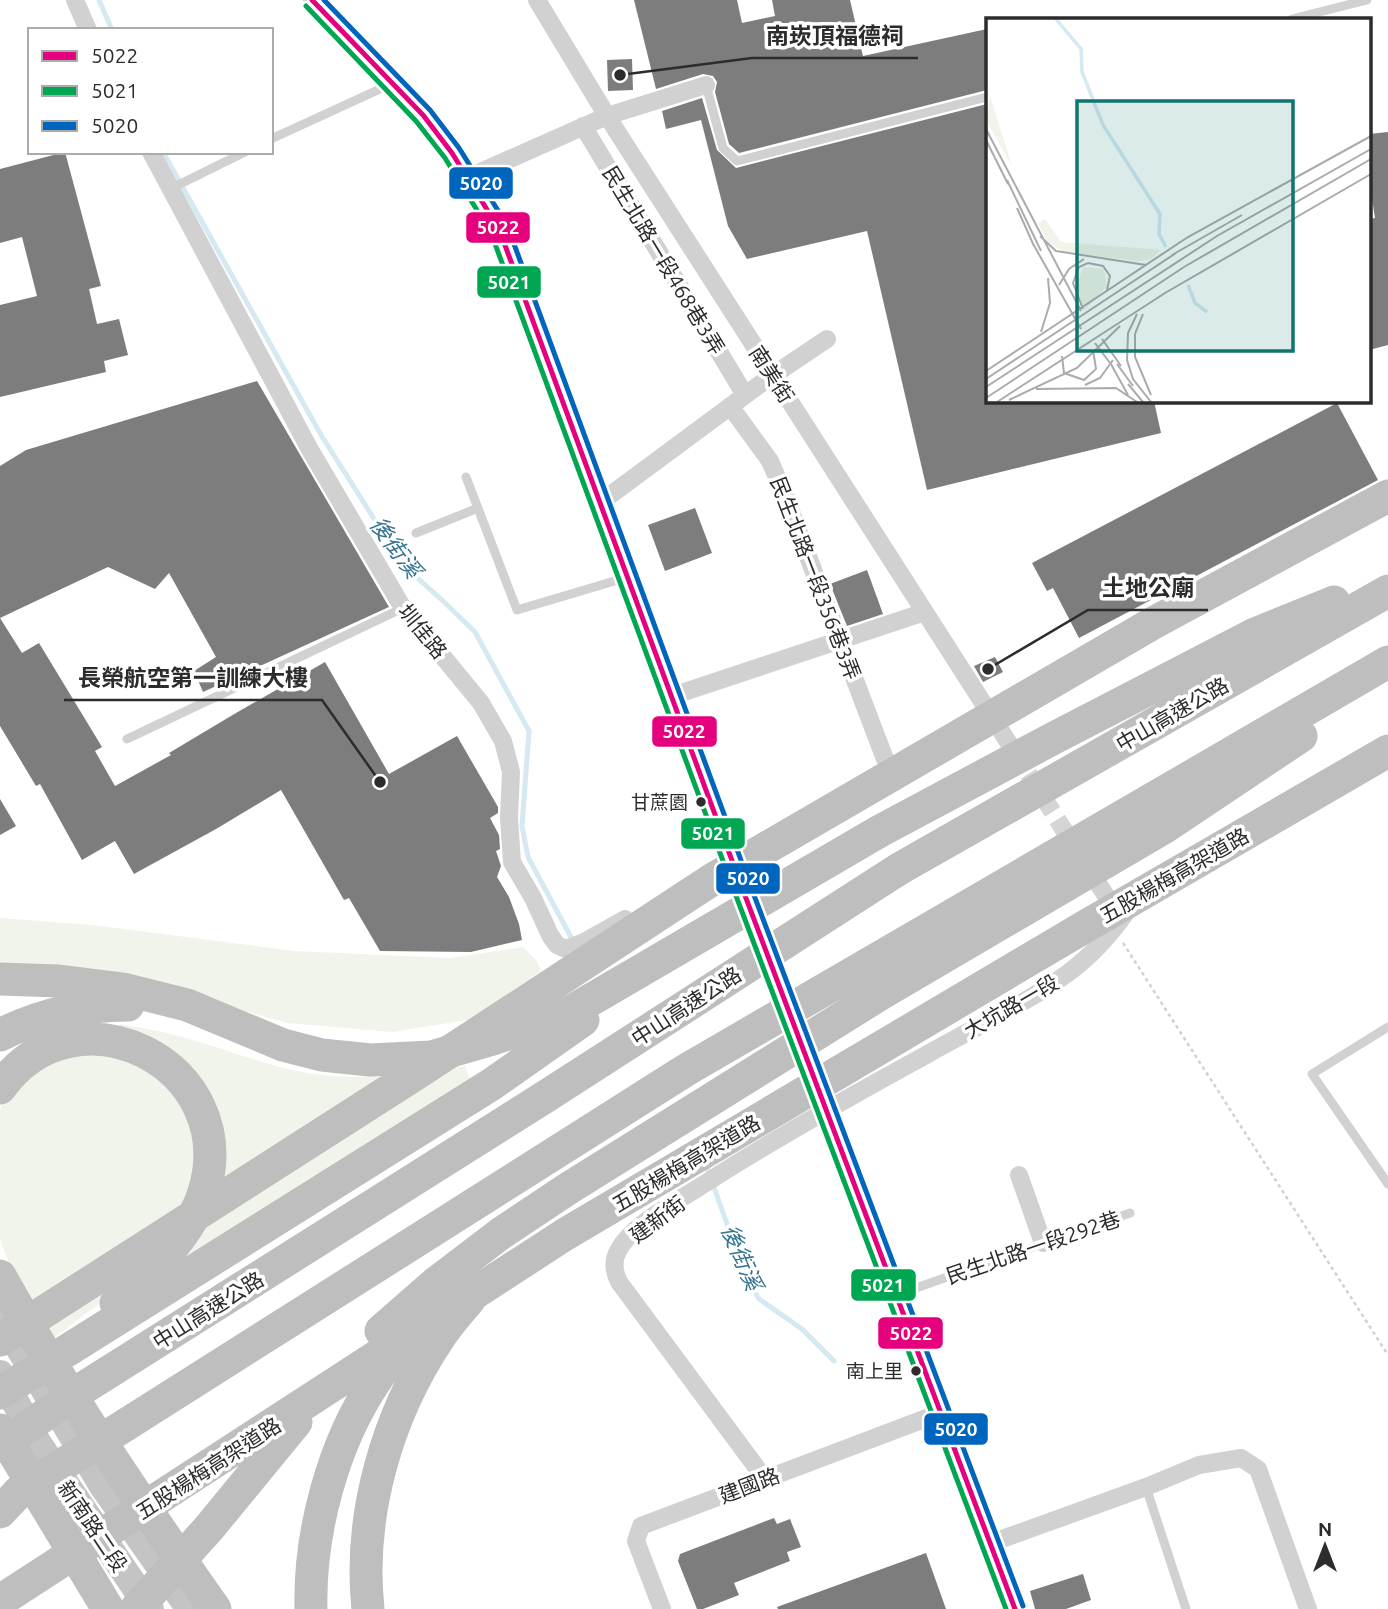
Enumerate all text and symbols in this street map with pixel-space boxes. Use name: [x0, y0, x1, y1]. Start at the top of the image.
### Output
callout: 南崁頂福德祠: [752, 14, 918, 58]
inset map: [986, 18, 1370, 402]
text: 南崁頂福德祠: [766, 23, 904, 48]
legend: [28, 28, 273, 154]
text: 5022: [91, 43, 138, 67]
text: 5021: [91, 78, 138, 102]
text: 5020: [91, 113, 138, 137]
street label: 民生北路一段468巷3弄: [598, 162, 730, 358]
line badge: 5020: [448, 166, 514, 200]
text: 5020: [460, 172, 502, 194]
line badge: 5022: [465, 211, 531, 244]
text: 5022: [477, 216, 519, 238]
line badge: 5021: [476, 265, 542, 299]
text: 5021: [488, 271, 530, 293]
street label: 南美街: [745, 341, 799, 407]
street label: 民生北路一段356巷3弄: [766, 473, 866, 683]
water label: 後街溪: [366, 512, 428, 585]
callout: 土地公廟: [1088, 566, 1208, 610]
text: 土地公廟: [1102, 575, 1194, 600]
street label: 圳佳路: [394, 599, 452, 663]
callout: 長榮航空第一訓練大樓: [64, 656, 322, 700]
text: 長榮航空第一訓練大樓: [78, 665, 308, 690]
street label: 中山高速公路: [1111, 672, 1233, 756]
line badge: 5022: [651, 715, 718, 748]
text: 5022: [663, 720, 705, 742]
place label: 甘蔗園: [631, 791, 688, 813]
marker: 甘蔗園: [694, 795, 708, 809]
line badge: 5021: [680, 817, 746, 850]
text: 5021: [692, 822, 734, 844]
street label: 五股楊梅高架道路: [1095, 823, 1253, 927]
line badge: 5020: [715, 862, 781, 895]
text: 5020: [727, 867, 769, 889]
street label: 中山高速公路: [627, 962, 745, 1050]
street label: 大坑路一段: [960, 969, 1062, 1043]
street label: 五股楊梅高架道路: [608, 1109, 764, 1217]
street label: 建新街: [625, 1190, 689, 1248]
street label: 民生北路一段292巷: [943, 1206, 1123, 1288]
water label: 後街溪: [717, 1220, 768, 1296]
street label: 中山高速公路: [148, 1266, 268, 1354]
line badge: 5021: [850, 1268, 917, 1302]
text: 5021: [862, 1274, 904, 1296]
line badge: 5022: [877, 1316, 944, 1350]
text: 5022: [890, 1322, 932, 1344]
place label: 南上里: [846, 1360, 903, 1382]
marker: 南上里: [909, 1364, 923, 1378]
street label: 五股楊梅高架道路: [131, 1412, 285, 1524]
line badge: 5020: [923, 1412, 989, 1446]
text: 5020: [935, 1418, 977, 1440]
street label: 建國路: [715, 1463, 783, 1507]
street label: 新南路二段: [54, 1476, 132, 1576]
north arrow: [1290, 1511, 1360, 1581]
text: N: [1318, 1518, 1332, 1540]

